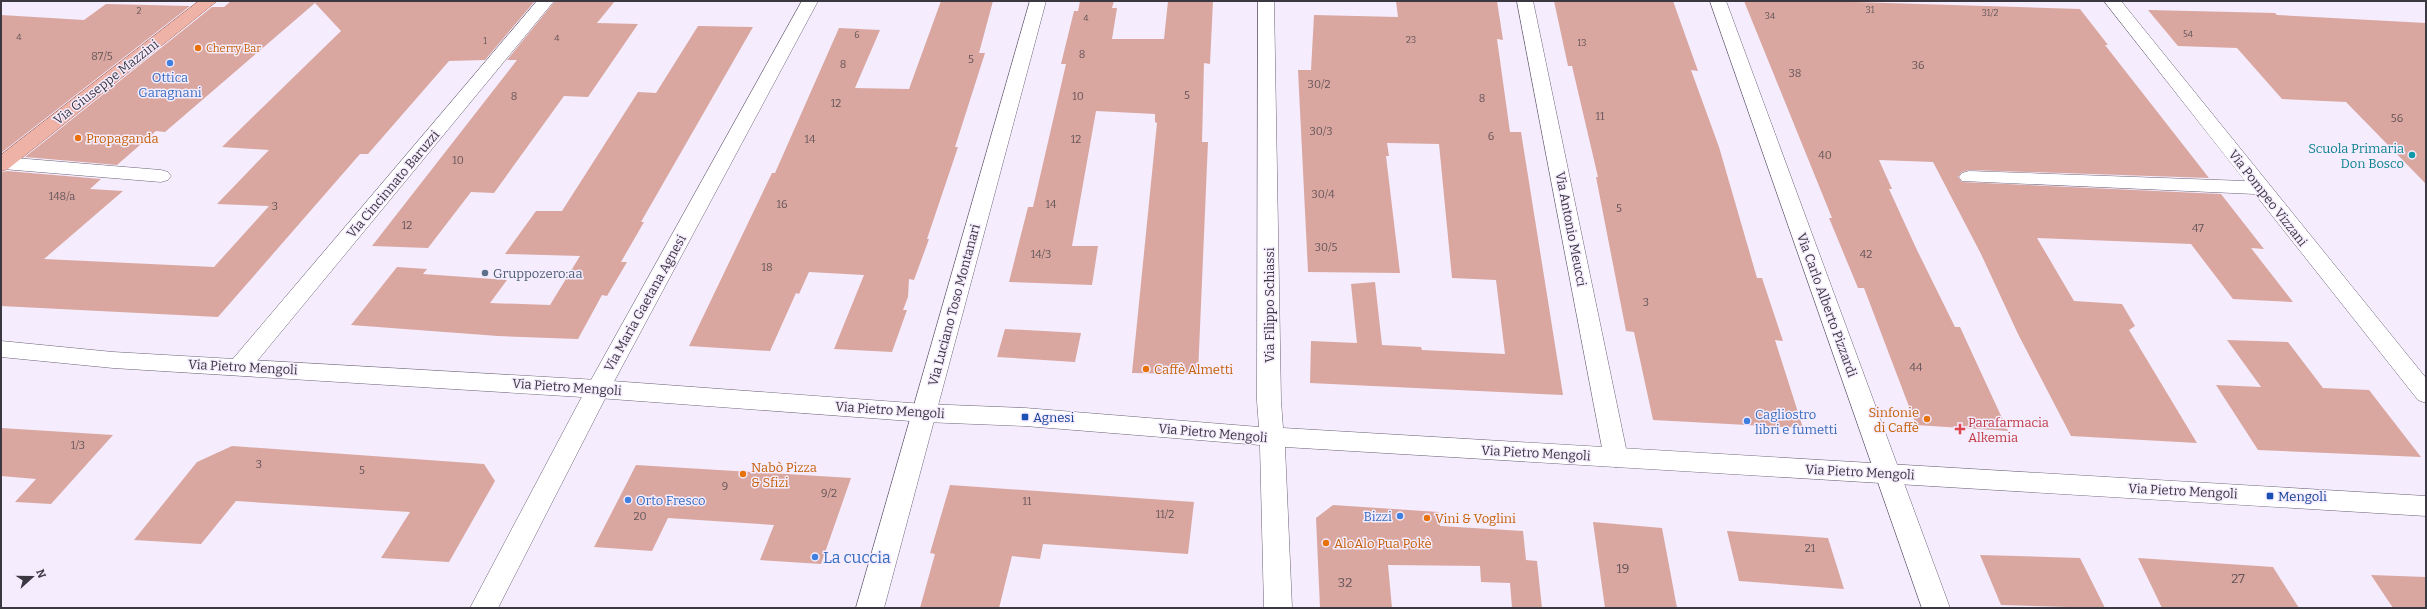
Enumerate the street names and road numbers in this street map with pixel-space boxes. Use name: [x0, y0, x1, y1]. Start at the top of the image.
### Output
street label: Via Giuseppe Mazzini: [51, 36, 161, 128]
street label: Via Cincinnato Baruzzi: [344, 127, 442, 241]
street label: Via Pompeo Vizzani: [2226, 147, 2310, 249]
street label: Via Antonio Meucci: [1553, 170, 1590, 288]
street label: Via Luciano Toso Montanari: [925, 222, 983, 387]
street label: Via Carlo Alberto Pizzardi: [1794, 231, 1860, 379]
street label: Via Maria Gaetana Agnesi: [601, 232, 689, 374]
street label: Via Filippo Schiassi: [1262, 247, 1277, 363]
street label: Via Pietro Mengoli: [188, 357, 298, 377]
street label: Via Pietro Mengoli: [512, 376, 622, 398]
street label: Via Pietro Mengoli: [835, 399, 945, 421]
street label: Via Pietro Mengoli: [1158, 421, 1268, 445]
street label: Via Pietro Mengoli: [1481, 443, 1591, 463]
street label: Via Pietro Mengoli: [1805, 462, 1915, 482]
street label: Via Pietro Mengoli: [2128, 481, 2238, 501]

